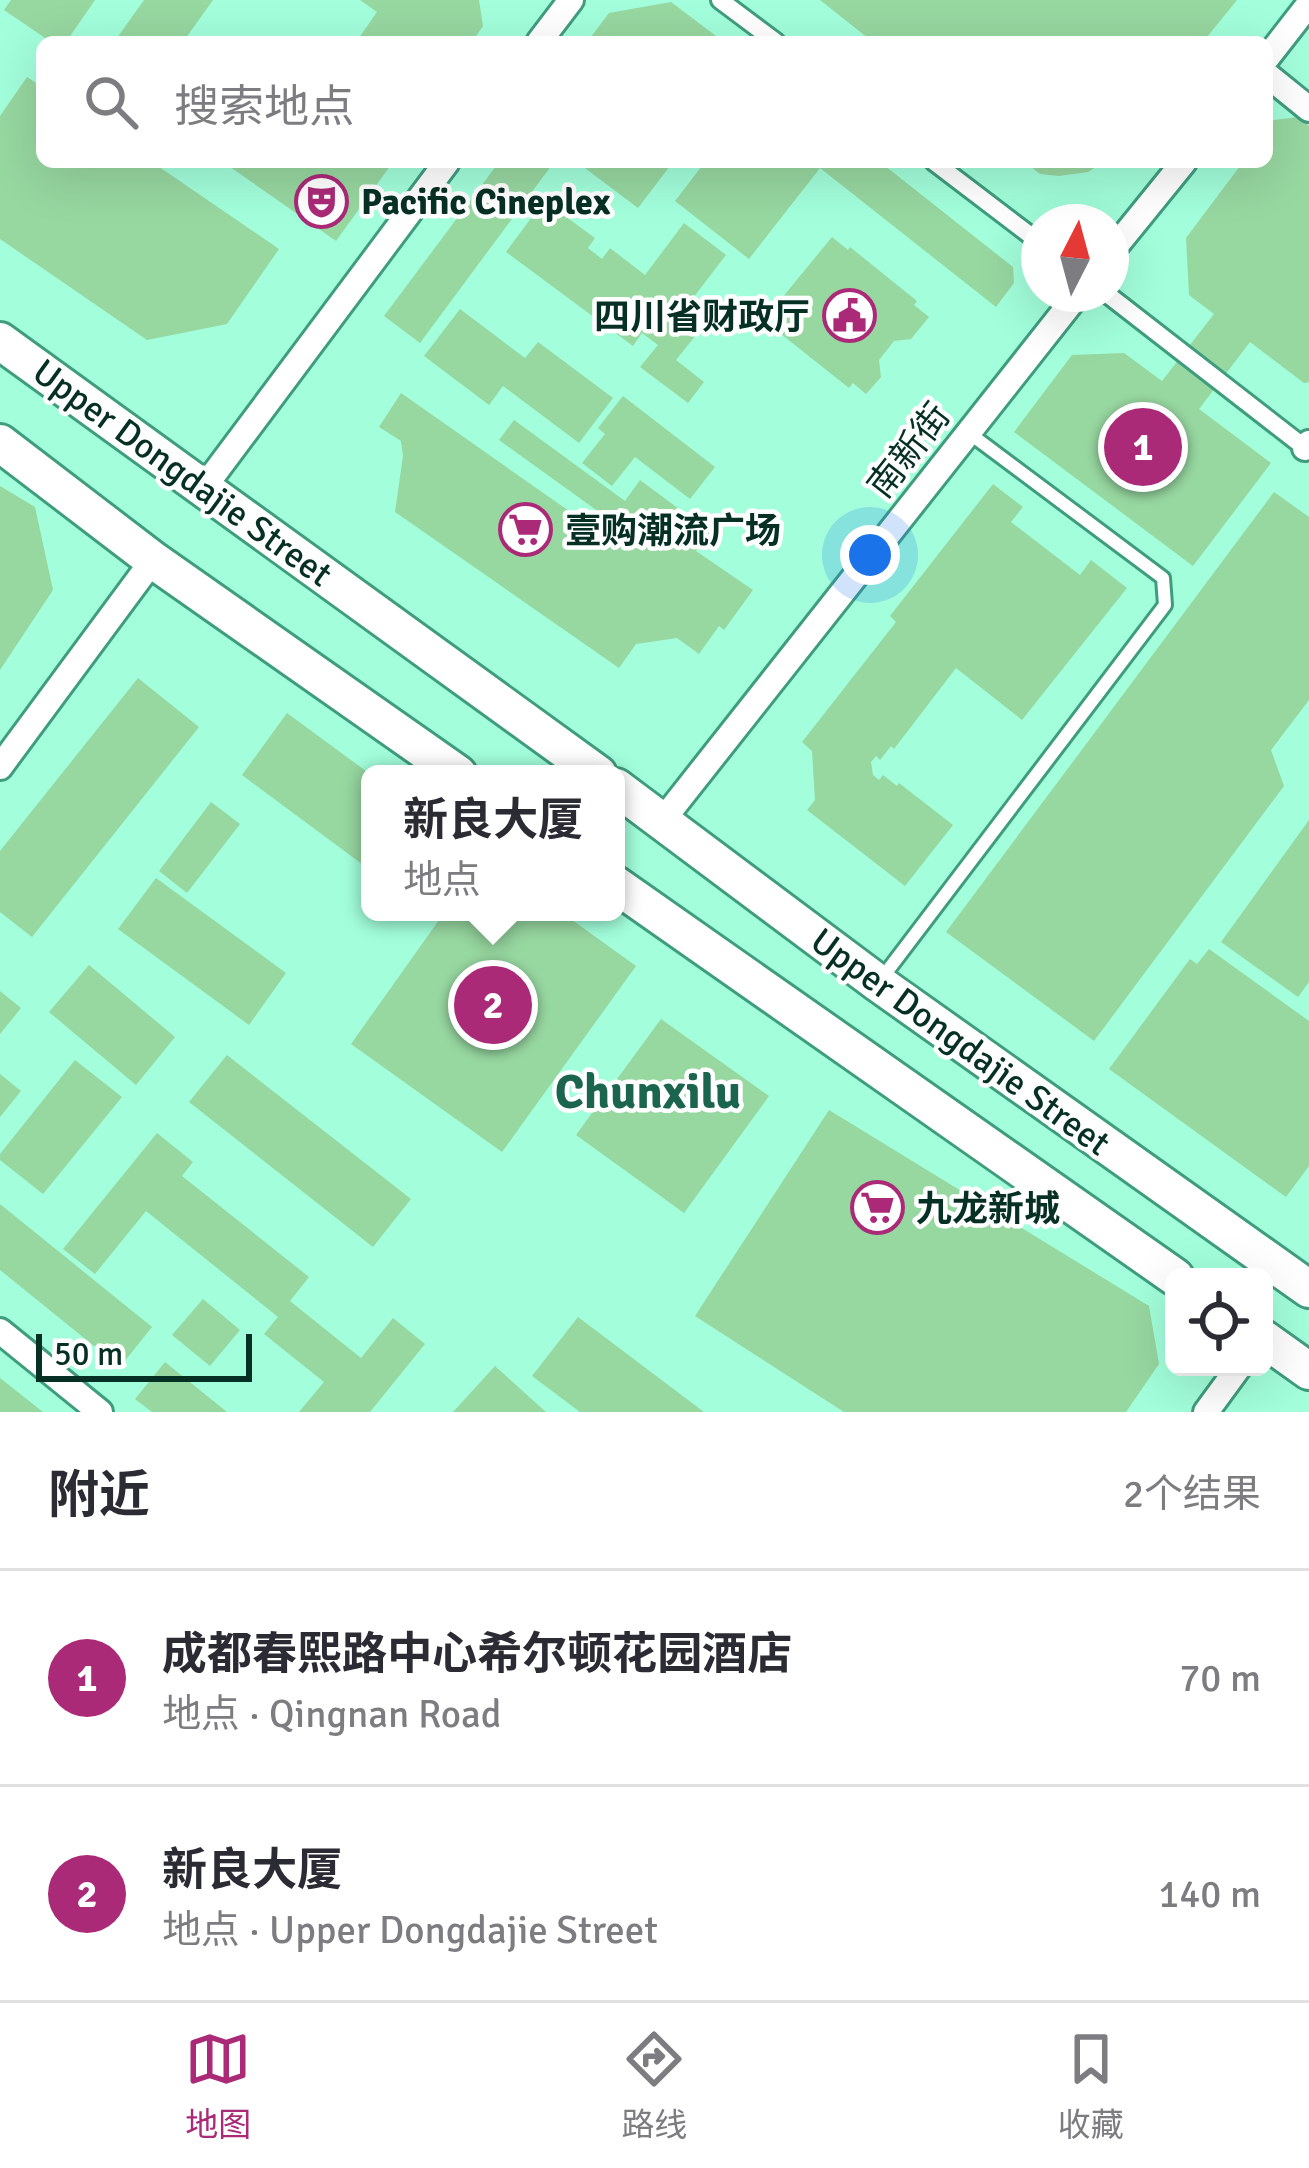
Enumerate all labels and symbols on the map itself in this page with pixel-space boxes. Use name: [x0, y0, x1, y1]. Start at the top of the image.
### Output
theatre icon: Pacific Cineplex: [294, 173, 350, 229]
place label: Pacific Cineplex: [361, 180, 611, 225]
north arrow: [1021, 204, 1129, 312]
public building icon: 四川省财政厅: [821, 288, 877, 344]
place label: 四川省财政厅: [594, 295, 810, 340]
street label: Upper Dongdajie Street: [24, 349, 341, 597]
street label: 南新街: [858, 395, 960, 507]
pin: 1: [1104, 402, 1182, 492]
supermarket icon: 壹购潮流广场: [498, 502, 554, 558]
place label: 壹购潮流广场: [565, 509, 781, 554]
your location: [840, 525, 900, 585]
street label: Upper Dongdajie Street: [802, 918, 1119, 1166]
pin: 2: [454, 960, 532, 1050]
district label: Chunxilu: [555, 1063, 741, 1122]
supermarket icon: 九龙新城: [849, 1180, 905, 1236]
place label: 九龙新城: [916, 1187, 1060, 1232]
scale bar: [36, 1328, 252, 1381]

